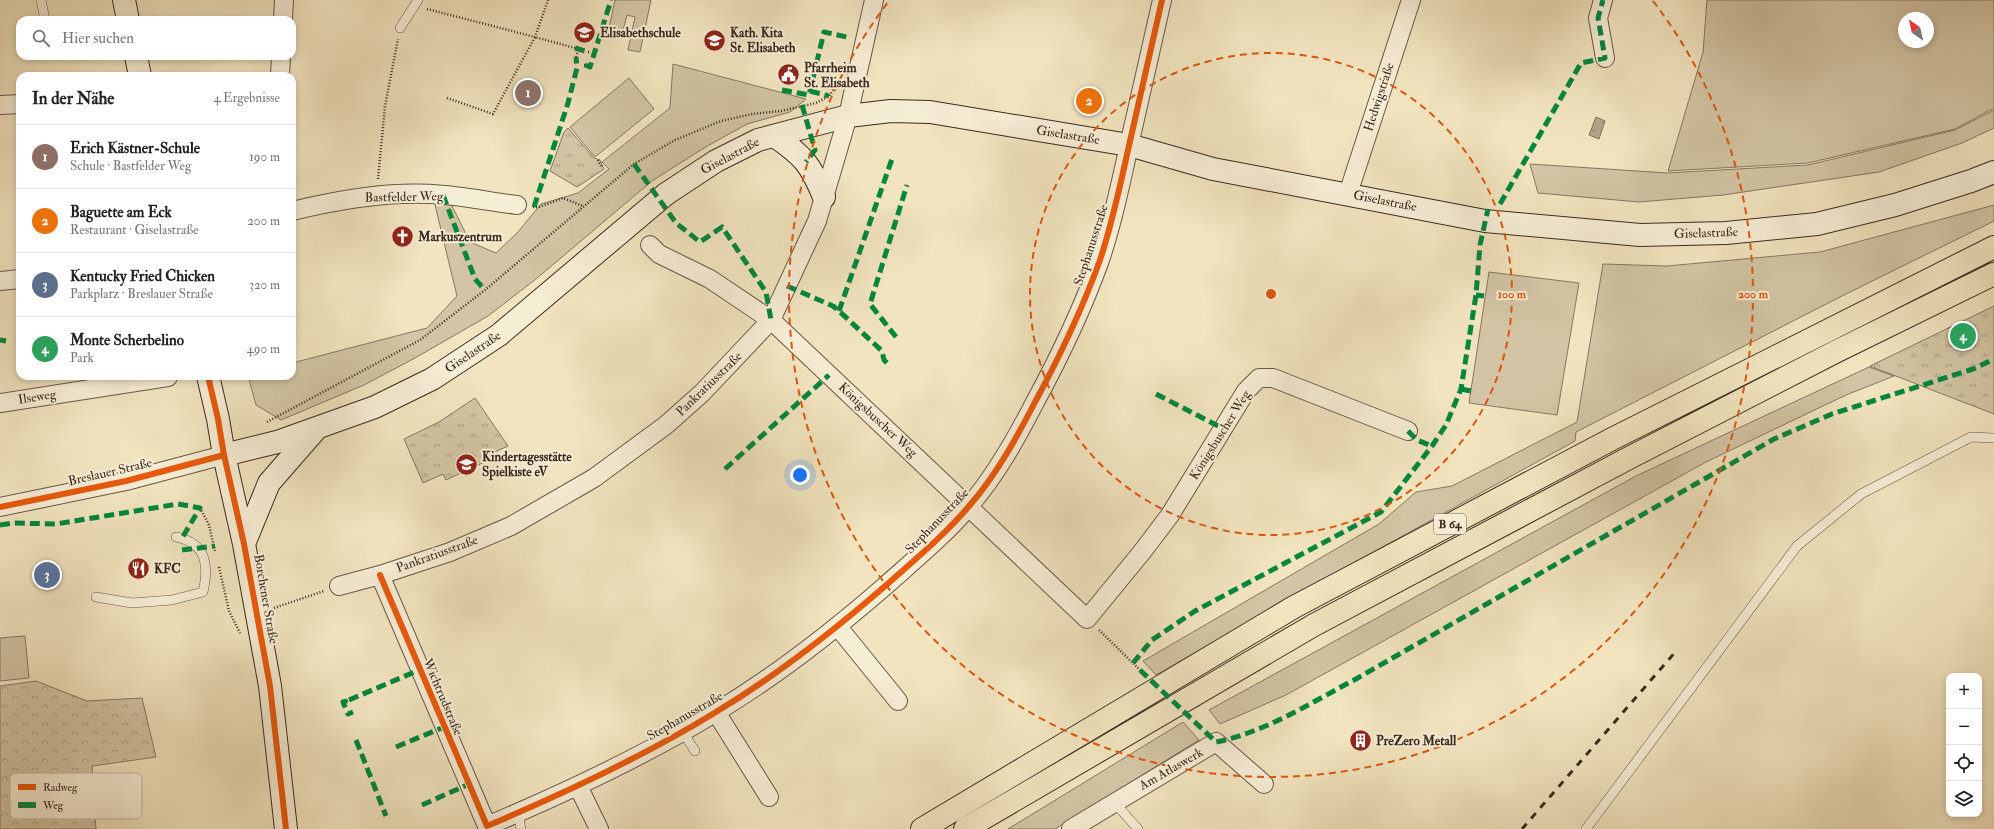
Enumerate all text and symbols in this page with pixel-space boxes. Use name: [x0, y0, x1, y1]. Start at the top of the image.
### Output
north arrow: [1898, 12, 1934, 48]
search box: [16, 16, 296, 60]
school or university icon: Elisabethschule: [571, 20, 597, 46]
place label: Elisabethschule: [600, 25, 681, 41]
place label: Kath. Kita St. Elisabeth: [730, 25, 796, 56]
icon: search: [30, 27, 52, 49]
school or university icon: Kath. Kita St. Elisabeth: [702, 27, 728, 53]
text: Hier suchen: [62, 29, 134, 48]
place label: Pfarrheim St. Elisabeth: [804, 60, 870, 91]
street label: Hedwigstraße: [1360, 60, 1398, 133]
public building icon: Pfarrheim St. Elisabeth: [776, 62, 802, 88]
pin: 1: [515, 78, 541, 108]
pin: 2: [1076, 86, 1102, 116]
text: In der Nähe: [32, 88, 114, 109]
text: 4 Ergebnisse: [213, 90, 280, 106]
street label: Giselastraße: [1035, 122, 1102, 148]
street label: Giselastraße: [698, 134, 763, 178]
text: Erich Kästner-Schule: [70, 139, 200, 158]
text: 1: [43, 149, 47, 165]
text: 190 m: [249, 149, 280, 165]
text: Schule · Bastfelder Weg: [70, 158, 191, 174]
street label: Giselastraße: [1352, 187, 1419, 215]
street label: Bastfelder Weg: [365, 188, 444, 206]
street label: Stephanusstraße: [1070, 202, 1113, 288]
text: Baguette am Eck: [70, 203, 172, 222]
text: 2: [42, 213, 48, 229]
text: 200 m: [247, 213, 280, 229]
text: Restaurant · Giselastraße: [70, 222, 199, 238]
church icon: Markuszentrum: [389, 224, 415, 250]
street label: Giselastraße: [1674, 224, 1739, 242]
place label: Markuszentrum: [417, 229, 503, 245]
text: Kentucky Fried Chicken: [70, 267, 215, 286]
text: 3: [43, 277, 48, 293]
text: 320 m: [249, 277, 280, 293]
text: Parkplatz · Breslauer Straße: [70, 286, 213, 302]
centre of rings: [1264, 287, 1278, 301]
text: 100 m: [1498, 287, 1527, 302]
text: 200 m: [1738, 287, 1769, 302]
pin: 4: [1950, 321, 1976, 351]
street label: Giselastraße: [442, 327, 505, 377]
text: Monte Scherbelino: [70, 331, 184, 350]
text: 4: [41, 341, 49, 357]
text: 490 m: [247, 341, 280, 357]
street label: Pankratiusstraße: [673, 348, 746, 420]
text: Park: [70, 350, 94, 366]
street label: Königsbuscher Weg: [835, 379, 921, 461]
street label: Ilseweg: [17, 386, 58, 408]
street label: Königsbuscher Weg: [1186, 387, 1254, 483]
place label: Kindertagesstätte Spielkiste eV: [482, 449, 572, 481]
school or university icon: Kindertagesstätte Spielkiste eV: [454, 451, 480, 477]
street label: Breslauer Straße: [66, 454, 154, 489]
your location: [790, 465, 810, 485]
street label: Stephanusstraße: [902, 485, 973, 558]
road number: B 64: [1434, 514, 1466, 534]
street label: Pankratiusstraße: [394, 532, 481, 576]
street label: Borchener Straße: [250, 553, 282, 646]
restaurant icon: KFC: [125, 556, 151, 582]
pin: 3: [34, 560, 60, 590]
place label: KFC: [154, 561, 181, 577]
street label: Wichtrudstraße: [419, 655, 467, 738]
map controls: [1946, 673, 1982, 817]
button: +: [1946, 673, 1982, 709]
street label: Stephanusstraße: [644, 688, 727, 745]
button: −: [1946, 709, 1982, 745]
building icon: PreZero Metall: [1348, 728, 1374, 754]
place label: PreZero Metall: [1376, 733, 1457, 749]
street label: Am Atlaswerk: [1135, 744, 1206, 794]
button: locate: [1946, 745, 1982, 781]
legend: [10, 773, 142, 819]
text: Radweg: [43, 781, 78, 794]
button: layers: [1946, 781, 1982, 817]
text: Weg: [42, 799, 64, 812]

